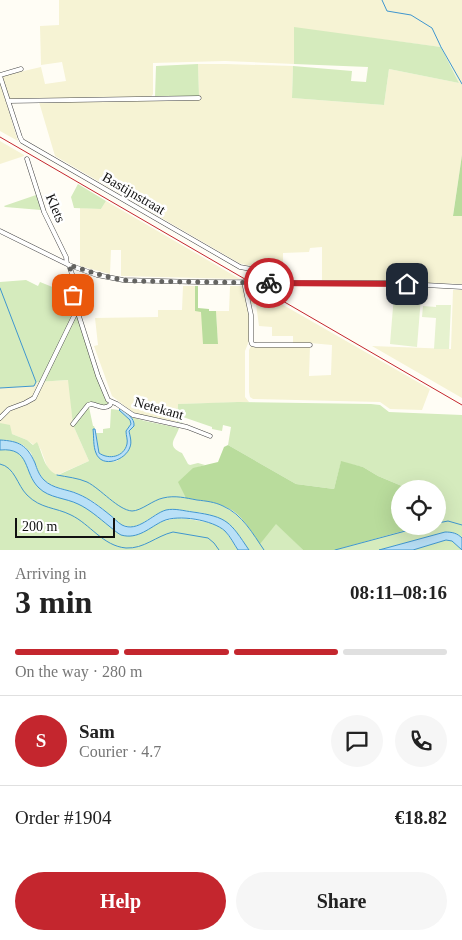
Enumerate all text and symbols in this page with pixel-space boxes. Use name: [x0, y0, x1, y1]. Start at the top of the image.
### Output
street label: Bastijnstraat: [100, 169, 168, 217]
street label: Klets: [43, 192, 68, 225]
courier: [244, 258, 294, 308]
pin: [386, 263, 428, 305]
icon: bike: [255, 269, 283, 297]
icon: home: [393, 270, 421, 298]
pin: [52, 274, 94, 316]
icon: bag: [59, 281, 87, 309]
street label: Netekant: [133, 394, 185, 423]
map controls: [391, 480, 446, 535]
button: locate: [391, 480, 446, 535]
scale bar: [15, 515, 115, 538]
text: 200 m: [22, 519, 57, 534]
text: Arriving in: [15, 565, 87, 582]
text: 08:11–08:16: [350, 582, 447, 603]
text: 3 min: [15, 584, 92, 620]
text: On the way · 280 m: [15, 663, 143, 680]
button: chat: [331, 715, 383, 767]
button: phone: [395, 715, 447, 767]
text: Sam: [79, 721, 115, 742]
text: S: [36, 730, 46, 751]
text: Courier · 4.7: [79, 743, 161, 760]
text: Order #1904: [15, 807, 112, 828]
text: €18.82: [395, 807, 447, 828]
button: Help: [15, 872, 226, 930]
button: Share: [236, 872, 447, 930]

